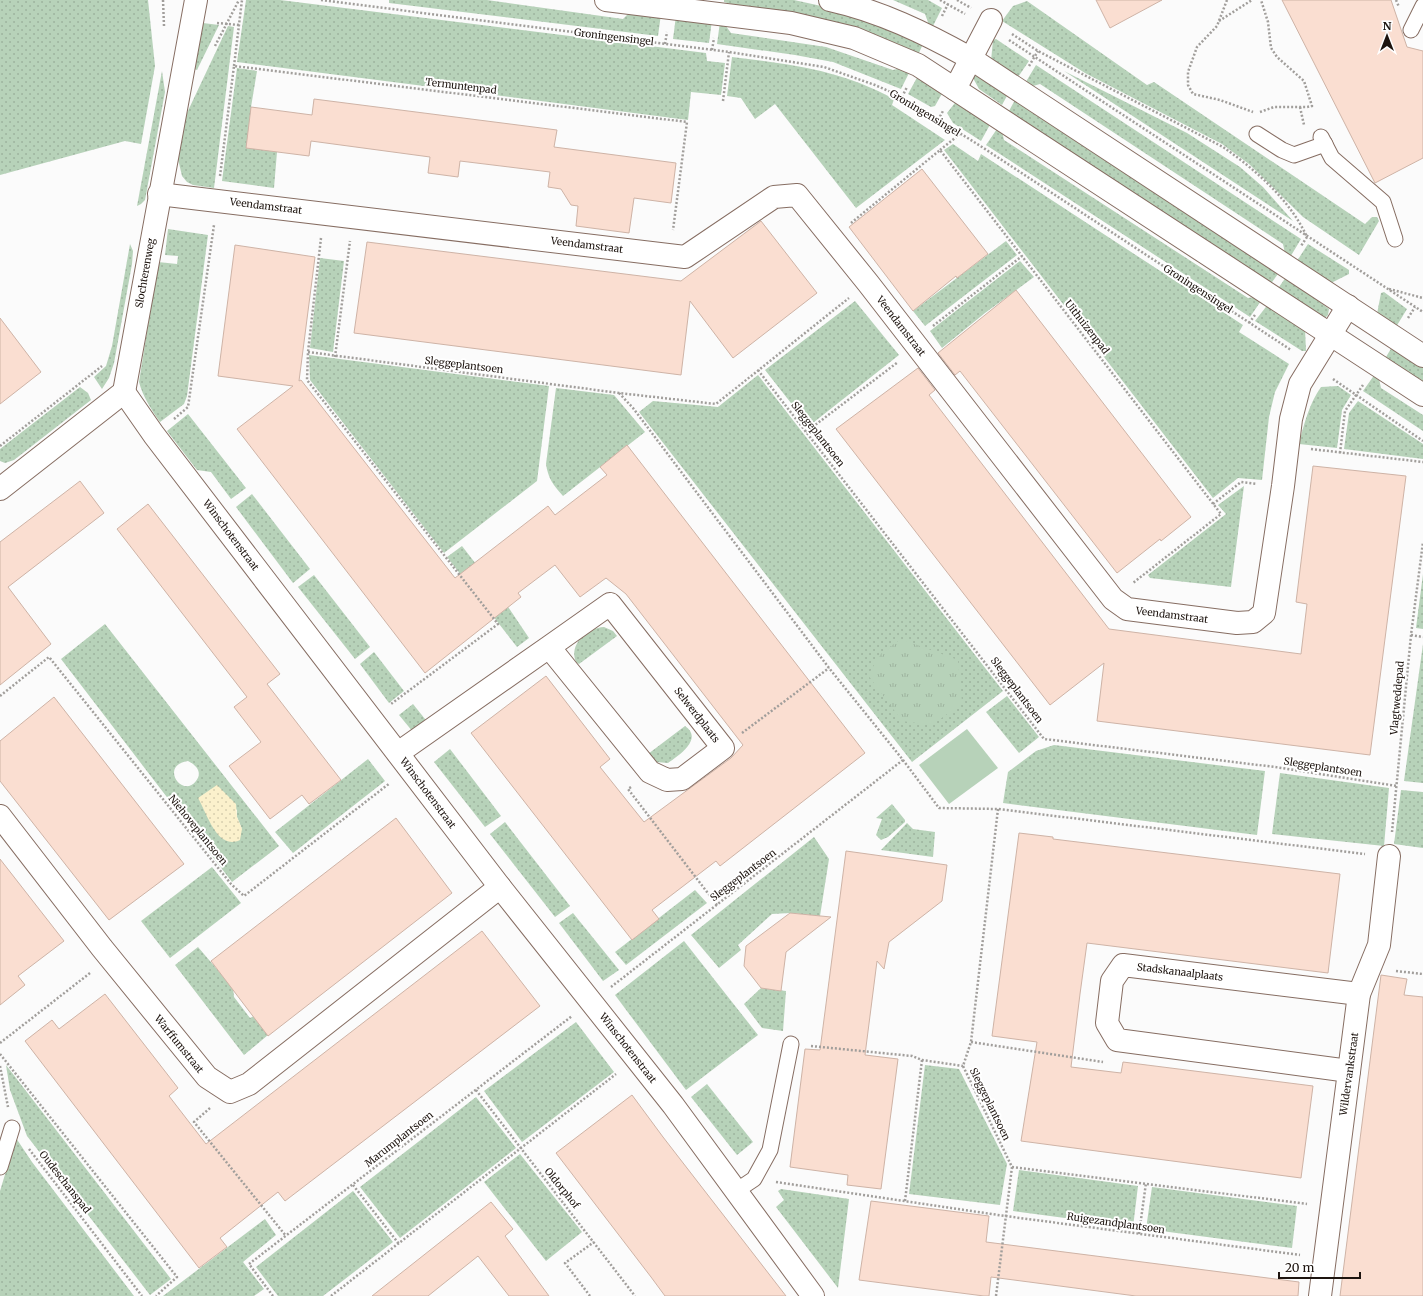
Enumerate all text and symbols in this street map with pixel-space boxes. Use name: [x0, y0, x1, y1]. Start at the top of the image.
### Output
north arrow: [1367, 16, 1407, 56]
text: N: [1383, 19, 1392, 33]
street label: Groningensingel: [573, 26, 655, 48]
street label: Termuntenpad: [425, 75, 497, 97]
street label: Groningensingel: [887, 87, 963, 139]
street label: Veendamstraat: [228, 195, 303, 217]
street label: Veendamstraat: [549, 234, 624, 256]
street label: Slochterenweg: [132, 237, 158, 309]
street label: Groningensingel: [1161, 262, 1235, 316]
street label: Veendamstraat: [873, 293, 929, 359]
street label: Uithuizenpad: [1062, 297, 1112, 357]
street label: Sleggeplantsoen: [424, 354, 504, 376]
street label: Sleggeplantsoen: [788, 399, 848, 470]
street label: Winschotenstraat: [199, 496, 262, 573]
street label: Veendamstraat: [1134, 604, 1209, 626]
street label: Sleggeplantsoen: [988, 654, 1046, 726]
street label: Vlagtweddepad: [1387, 660, 1407, 737]
street label: Selwerdplaats: [671, 685, 723, 745]
street label: Winschotenstraat: [396, 754, 459, 831]
street label: Sleggeplantsoen: [1283, 754, 1364, 780]
street label: Niehoveplantsoen: [166, 792, 231, 868]
street label: Sleggeplantsoen: [707, 846, 779, 904]
street label: Stadskanaalplaats: [1136, 960, 1224, 984]
street label: Winschotenstraat: [596, 1010, 659, 1086]
street label: Warffumstraat: [151, 1011, 207, 1076]
street label: Wildervankstraat: [1337, 1031, 1361, 1118]
street label: Sleggeplantsoen: [967, 1066, 1013, 1143]
street label: Marumplantsoen: [362, 1108, 436, 1170]
street label: Oudeschanspad: [36, 1148, 94, 1216]
street label: Oldorphof: [542, 1165, 583, 1212]
street label: Ruigezandplantsoen: [1066, 1210, 1166, 1236]
scale bar: [1279, 1254, 1360, 1280]
text: 20 m: [1285, 1260, 1314, 1275]

